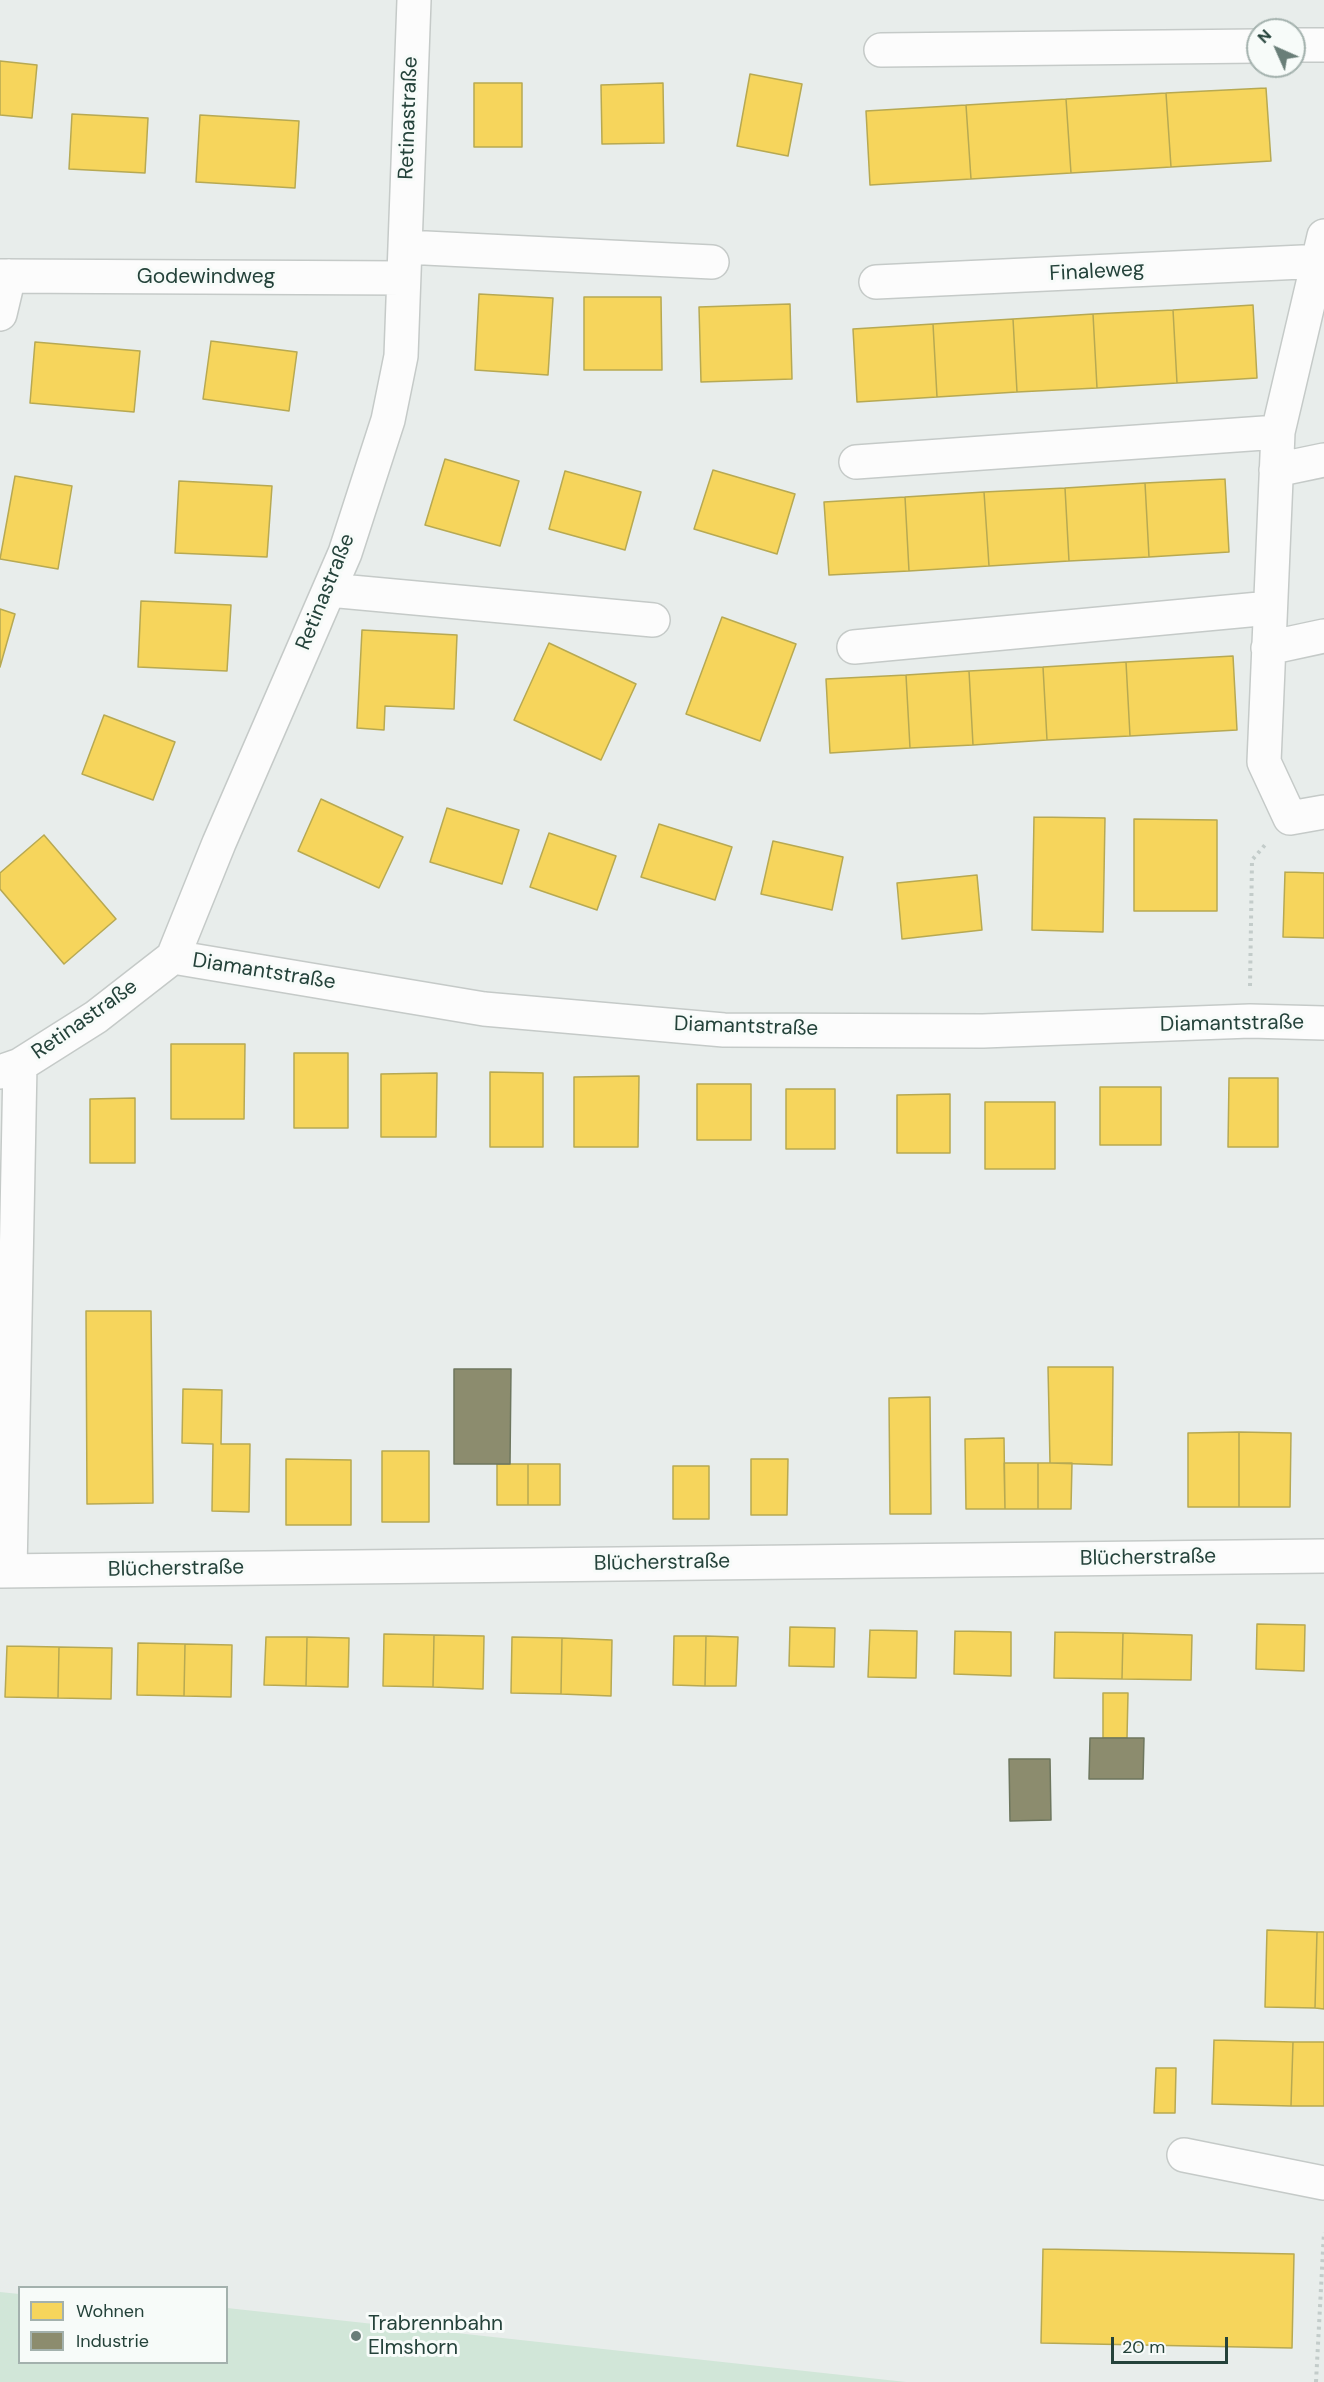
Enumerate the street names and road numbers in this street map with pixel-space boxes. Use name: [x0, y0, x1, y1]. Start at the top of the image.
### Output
street label: Retinastraße: [394, 56, 424, 180]
street label: Finaleweg: [1049, 257, 1145, 287]
street label: Godewindweg: [137, 264, 275, 290]
street label: Retinastraße: [291, 530, 361, 654]
street label: Diamantstraße: [191, 948, 337, 996]
street label: Retinastraße: [27, 974, 143, 1066]
street label: Diamantstraße: [1160, 1010, 1304, 1038]
street label: Diamantstraße: [673, 1012, 819, 1042]
street label: Blücherstraße: [1080, 1544, 1216, 1572]
street label: Blücherstraße: [594, 1549, 730, 1577]
street label: Blücherstraße: [108, 1555, 244, 1583]

